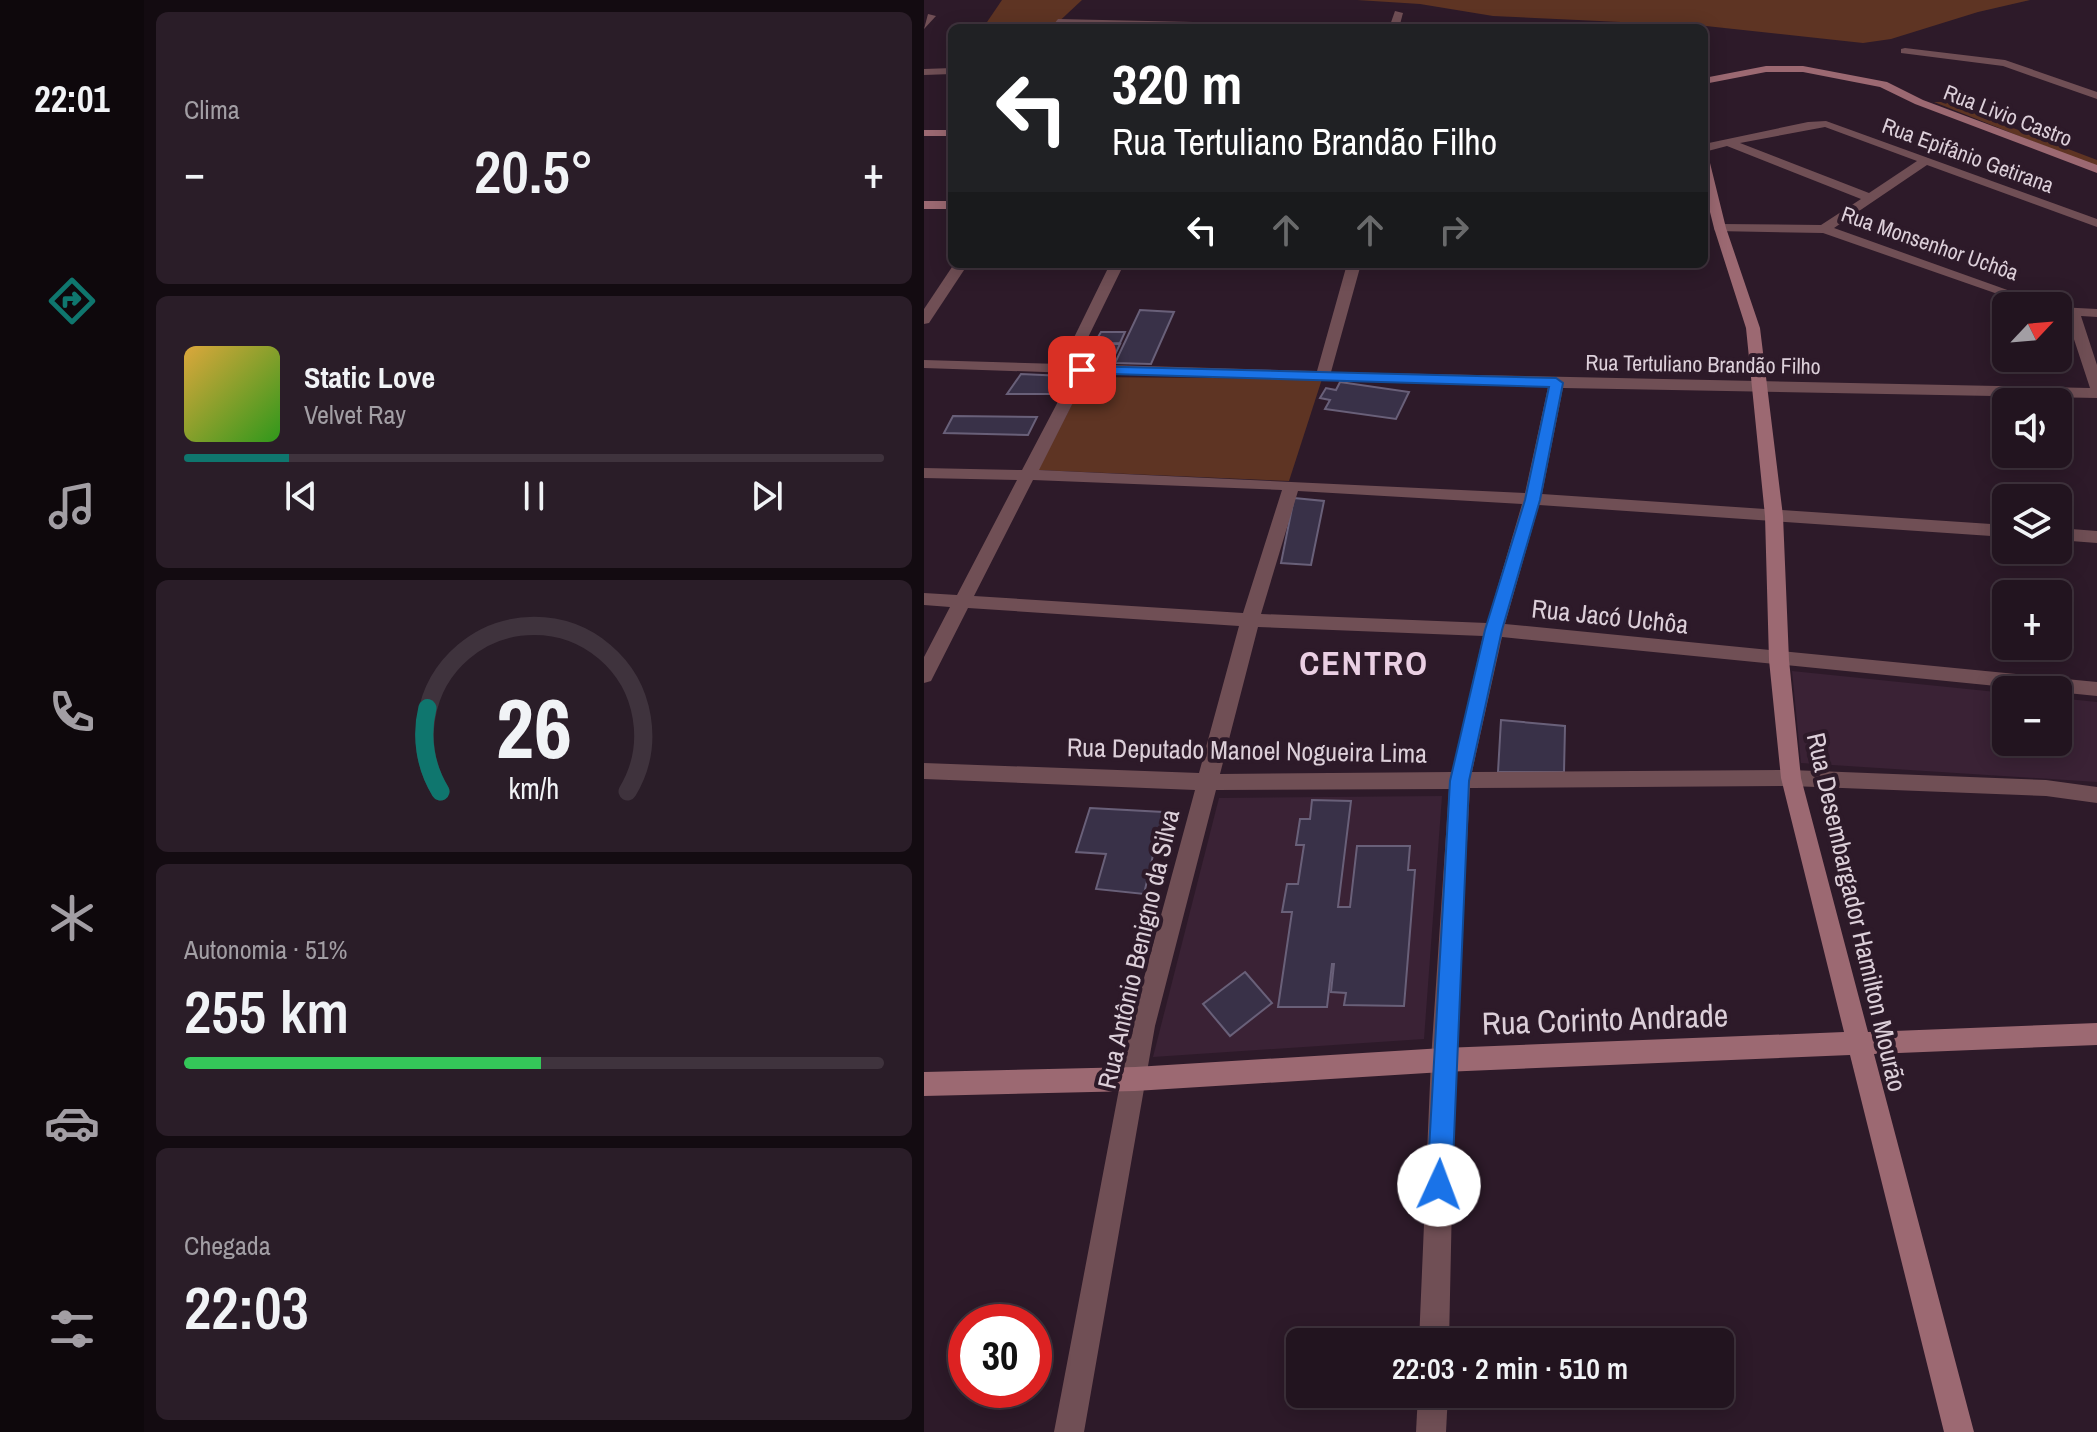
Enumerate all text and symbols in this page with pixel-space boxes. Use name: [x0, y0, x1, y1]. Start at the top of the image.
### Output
text: 320 m: [1112, 46, 1242, 121]
icon: left: [980, 56, 1084, 160]
text: 22:01: [34, 75, 110, 123]
street label: Rua Livio Castro: [1939, 77, 2077, 153]
text: Clima: [184, 92, 240, 127]
street label: Rua Epifânio Getirana: [1878, 110, 2058, 200]
text: Rua Tertuliano Brandão Filho: [1112, 118, 1497, 166]
text: 20.5°: [474, 131, 594, 212]
text: −: [184, 142, 205, 202]
text: +: [863, 142, 884, 202]
street label: Rua Monsenhor Uchôa: [1837, 199, 2023, 287]
icon: left: [1180, 208, 1224, 252]
icon: ahead: [1264, 208, 1308, 252]
icon: ahead: [1348, 208, 1392, 252]
icon: right: [1432, 208, 1476, 252]
icon: directions: [44, 273, 100, 329]
north arrow: [1992, 292, 2072, 372]
map controls: [1992, 292, 2072, 756]
pin: [1048, 336, 1116, 404]
street label: Rua Tertuliano Brandão Filho: [1585, 347, 1821, 381]
icon: arrive: [1060, 348, 1104, 392]
text: Static Love: [304, 357, 435, 397]
button: sound: [1992, 388, 2072, 468]
text: Velvet Ray: [304, 397, 406, 432]
icon: previous: [279, 474, 323, 518]
icon: pause: [512, 474, 556, 518]
icon: next: [745, 474, 789, 518]
icon: music: [44, 478, 100, 534]
button: layers: [1992, 484, 2072, 564]
button: +: [1992, 580, 2072, 660]
street label: Rua Jacó Uchôa: [1530, 590, 1690, 642]
district label: CENTRO: [1299, 640, 1429, 686]
text: 26: [496, 672, 572, 784]
button: −: [1992, 676, 2072, 756]
icon: phone: [44, 684, 100, 740]
street label: Rua Deputado Manoel Nogueira Lima: [1067, 729, 1428, 771]
street label: Rua Desembargador Hamilton Mourão: [1799, 729, 1915, 1095]
text: km/h: [509, 769, 559, 808]
street label: Rua Antônio Benigno da Silva: [1089, 806, 1187, 1092]
icon: climate: [44, 890, 100, 946]
text: Autonomia · 51%: [184, 932, 348, 967]
text: 255 km: [184, 971, 349, 1052]
street label: Rua Corinto Andrade: [1481, 993, 1729, 1045]
icon: car: [44, 1095, 100, 1151]
position arrow: [1397, 1143, 1481, 1227]
text: Chegada: [184, 1228, 271, 1263]
text: 22:03: [184, 1267, 309, 1348]
icon: filters: [44, 1301, 100, 1357]
speed limit sign: 30: [948, 1304, 1052, 1408]
text: 22:03 · 2 min · 510 m: [1392, 1348, 1628, 1388]

